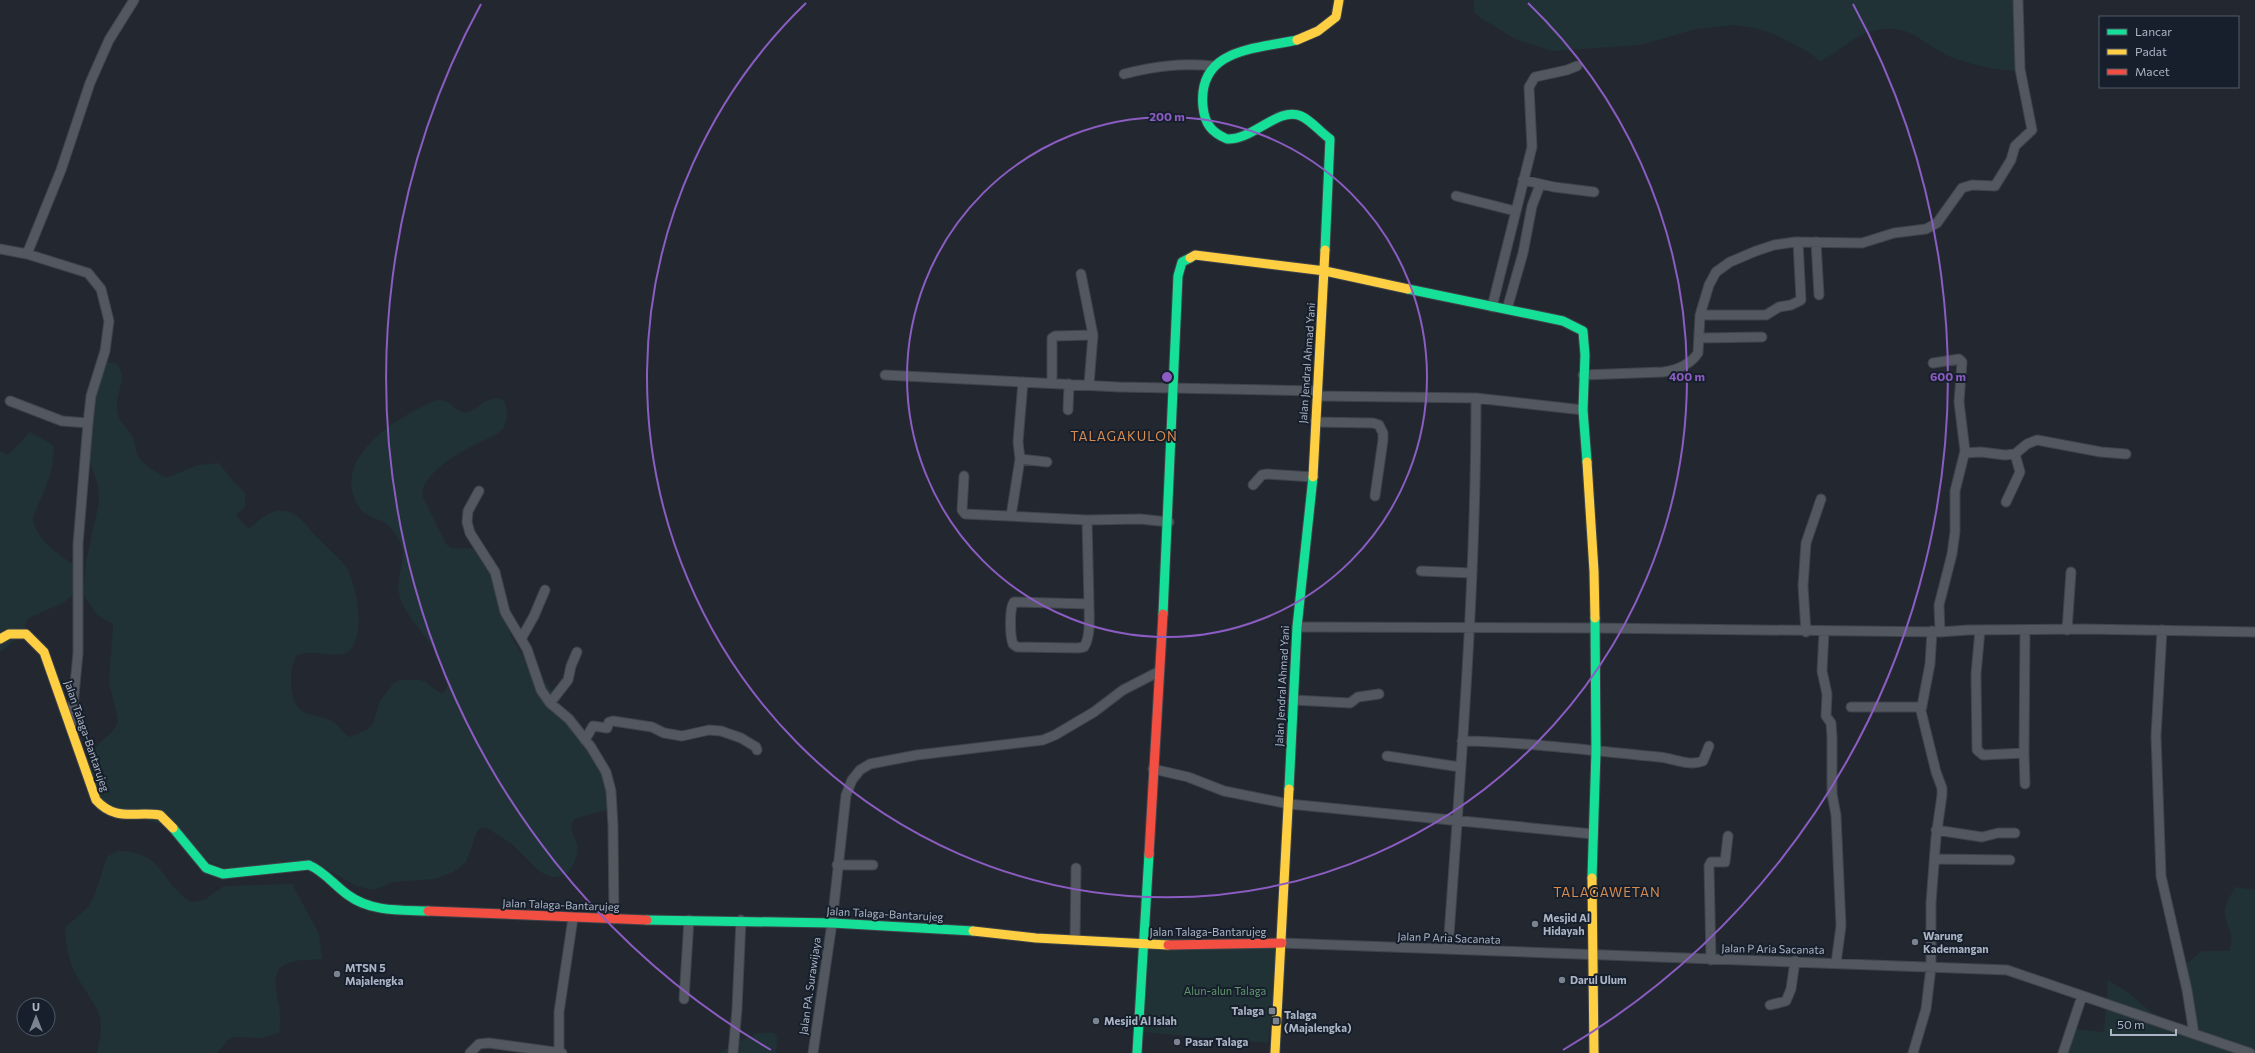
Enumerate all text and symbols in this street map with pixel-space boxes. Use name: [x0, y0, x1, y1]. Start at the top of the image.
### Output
legend: [2099, 16, 2239, 88]
text: Lancar: [2135, 24, 2172, 38]
text: Padat: [2135, 44, 2167, 58]
text: Macet: [2135, 64, 2170, 78]
text: 200 m: [1149, 109, 1185, 123]
street label: Jalan Jendral Ahmad Yani: [1296, 302, 1318, 424]
text: 400 m: [1669, 369, 1705, 383]
text: 600 m: [1930, 369, 1966, 383]
centre of rings: [1160, 370, 1174, 384]
district label: TALAGAKULON: [1070, 428, 1178, 444]
street label: Jalan Jendral Ahmad Yani: [1272, 625, 1292, 747]
street label: Jalan Talaga-Bantarujeg: [61, 678, 113, 794]
district label: TALAGAWETAN: [1553, 884, 1661, 900]
street label: Jalan Talaga-Bantarujeg: [502, 896, 620, 914]
street label: Jalan Talaga-Bantarujeg: [826, 904, 944, 924]
place label: Mesjid Al Hidayah: [1543, 911, 1590, 937]
marker: Mesjid Al Hidayah: [1530, 919, 1540, 929]
street label: Jalan Talaga-Bantarujeg: [1149, 925, 1267, 939]
street label: Jalan P Aria Sacanata: [1397, 929, 1501, 947]
place label: Warung Kademangan: [1923, 929, 1989, 955]
street label: Jalan PA. Surawijaya: [796, 936, 824, 1036]
marker: Warung Kademangan: [1910, 937, 1920, 947]
street label: Jalan P Aria Sacanata: [1721, 941, 1825, 957]
place label: MTSN 5 Majalengka: [345, 961, 404, 987]
marker: MTSN 5 Majalengka: [332, 969, 342, 979]
place label: Darul Ulum: [1570, 973, 1627, 986]
marker: Darul Ulum: [1557, 975, 1567, 985]
park label: Alun-alun Talaga: [1184, 984, 1266, 997]
north arrow: [16, 997, 56, 1037]
text: U: [32, 1000, 40, 1013]
place label: Talaga: [1231, 1004, 1264, 1017]
marker: Talaga: [1267, 1006, 1277, 1016]
place label: Talaga (Majalengka): [1284, 1008, 1352, 1034]
scale bar: [2111, 1011, 2176, 1037]
place label: Mesjid Al Islah: [1104, 1014, 1177, 1027]
marker: Mesjid Al Islah: [1091, 1016, 1101, 1026]
marker: Talaga (Majalengka): [1271, 1016, 1281, 1026]
text: 50 m: [2117, 1017, 2145, 1031]
place label: Pasar Talaga: [1185, 1035, 1248, 1048]
marker: Pasar Talaga: [1172, 1037, 1182, 1047]

